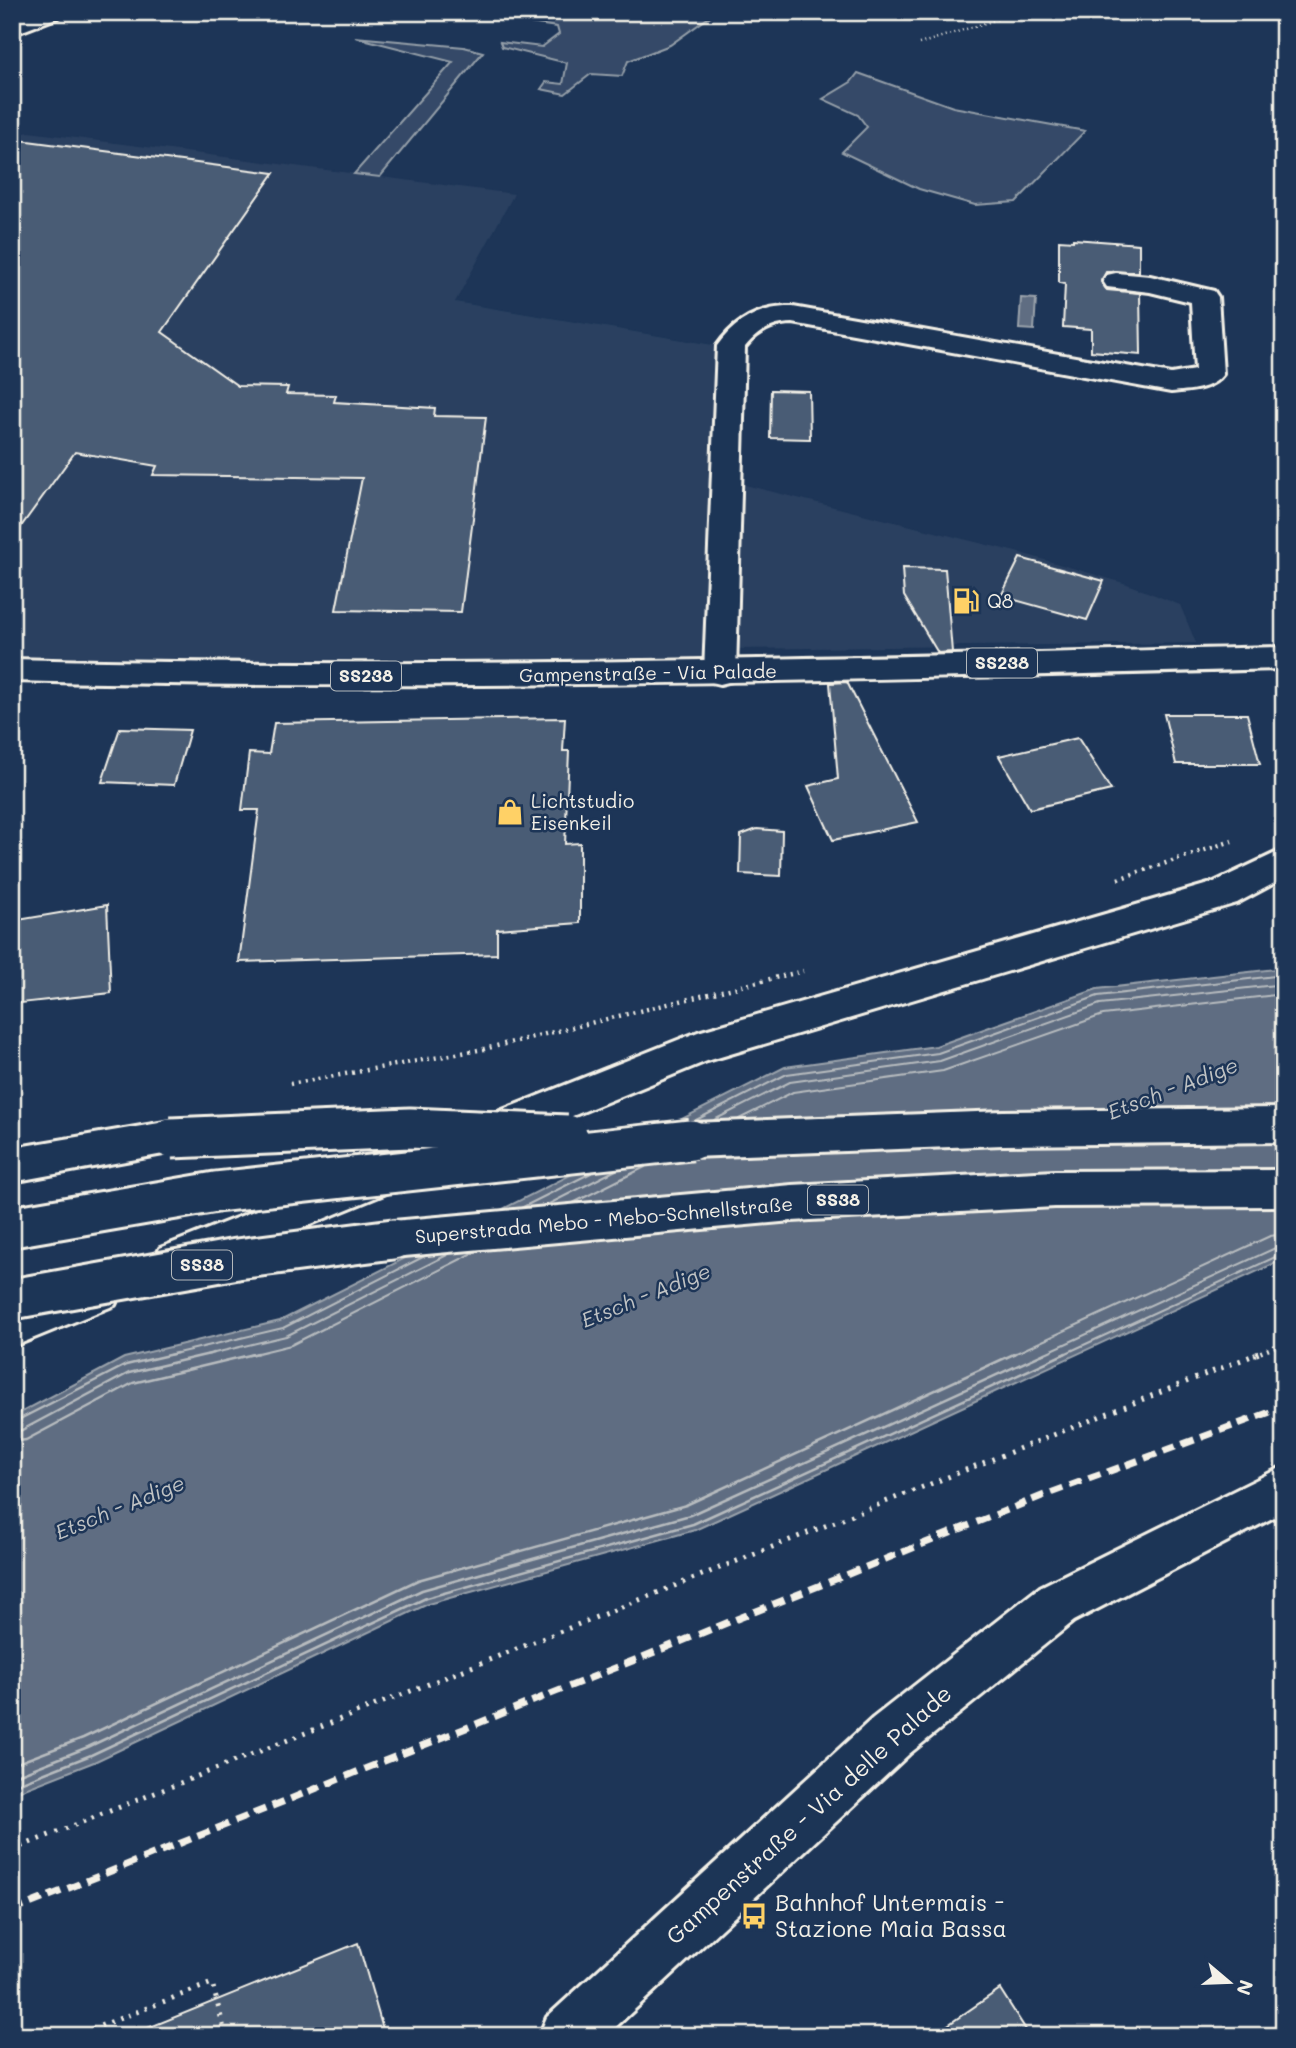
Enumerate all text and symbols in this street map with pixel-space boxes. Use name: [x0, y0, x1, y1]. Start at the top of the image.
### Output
fuel station icon: Q8: [951, 586, 981, 616]
place label: Q8: [987, 588, 1013, 613]
road number: SS238: [967, 648, 1037, 678]
street label: Gampenstraße - Via Palade: [519, 658, 777, 687]
road number: SS238: [331, 662, 401, 690]
place label: Lichtstudio Eisenkeil: [531, 788, 634, 835]
shop icon: Lichtstudio Eisenkeil: [495, 797, 525, 827]
water label: Etsch - Adige: [1103, 1050, 1241, 1125]
road number: SS38: [808, 1185, 868, 1214]
street label: Superstrada Mebo - Mebo-Schnellstraße: [414, 1191, 794, 1248]
road number: SS38: [172, 1250, 232, 1280]
water label: Etsch - Adige: [577, 1256, 714, 1333]
water label: Etsch - Adige: [51, 1468, 188, 1545]
street label: Gampenstraße - Via delle Palade: [659, 1678, 957, 1951]
place label: Bahnhof Untermais - Stazione Maia Bassa: [775, 1887, 1007, 1943]
bus stop icon: Bahnhof Untermais - Stazione Maia Bassa: [739, 1901, 769, 1931]
north arrow: [1194, 1946, 1264, 2016]
text: N: [1231, 1977, 1260, 1999]

